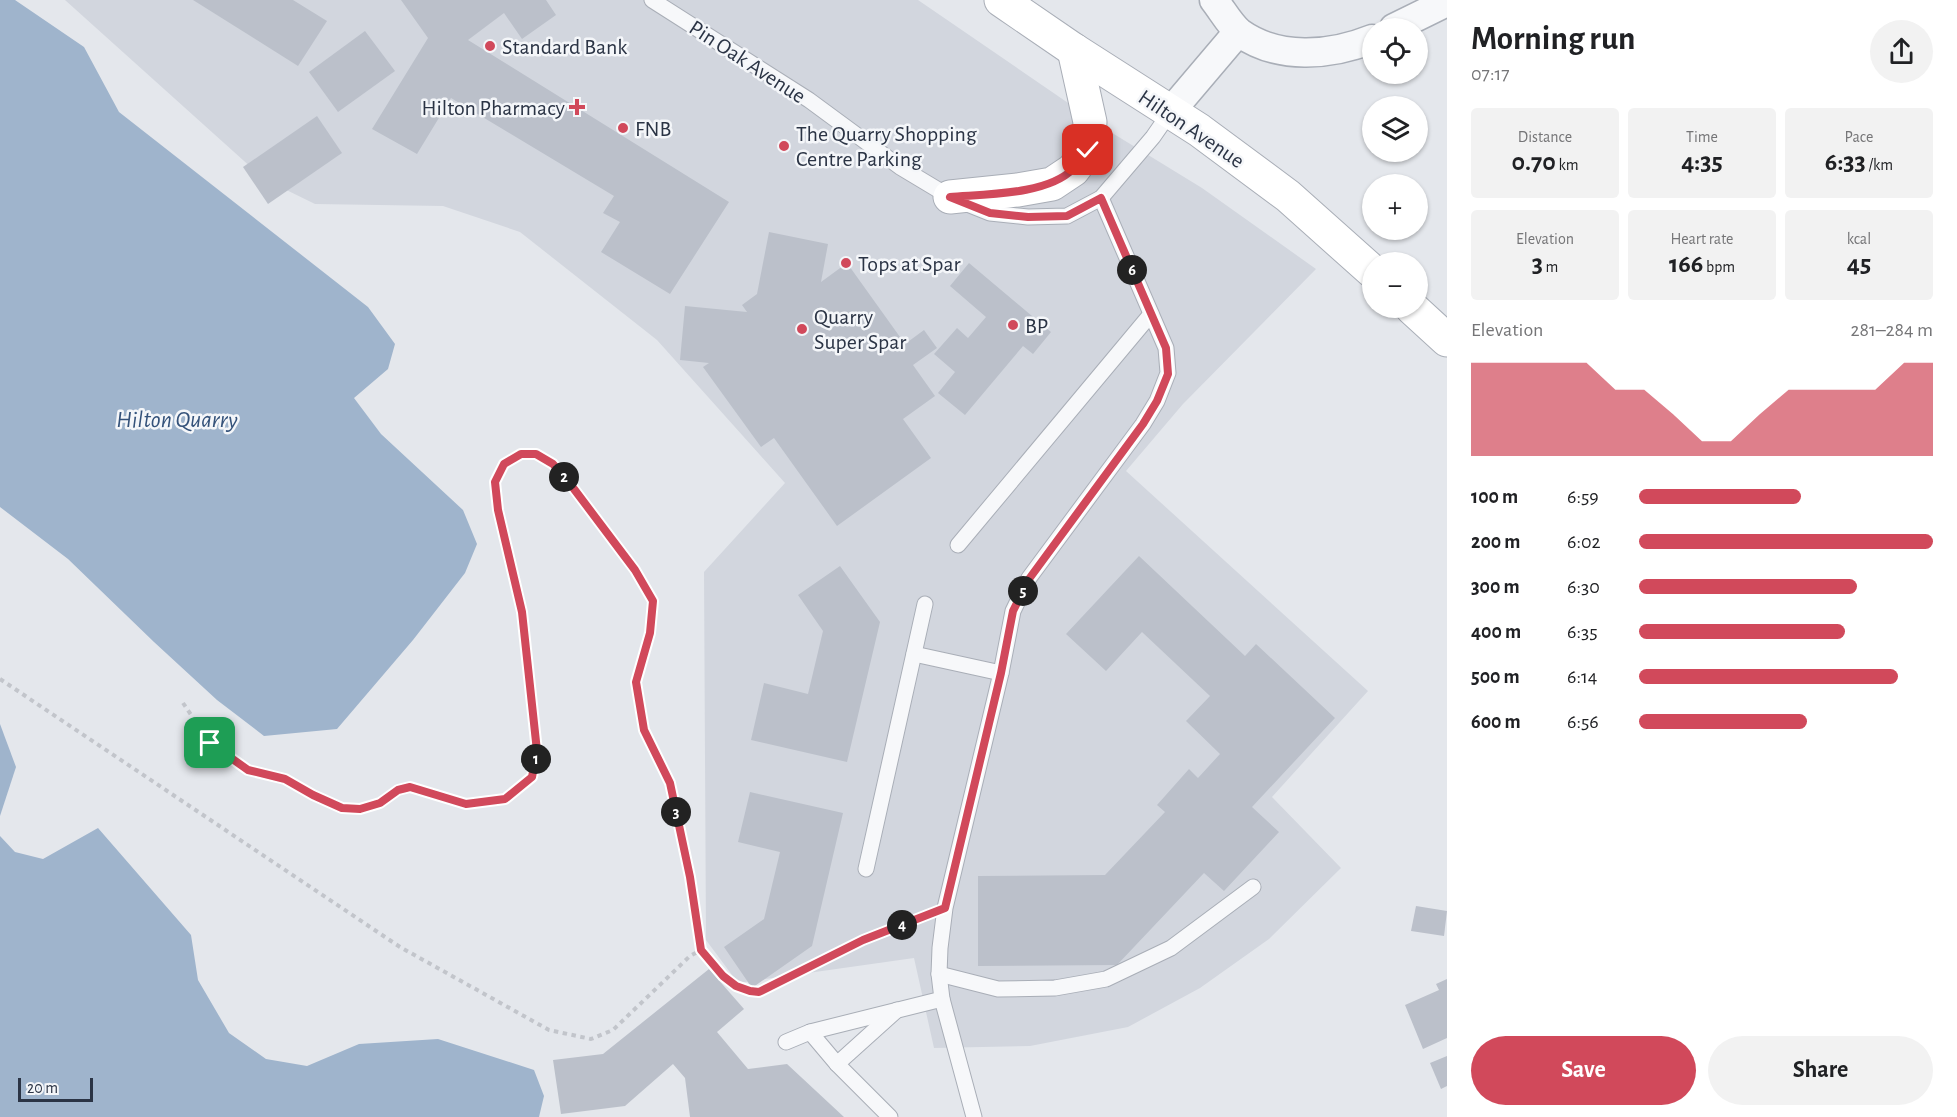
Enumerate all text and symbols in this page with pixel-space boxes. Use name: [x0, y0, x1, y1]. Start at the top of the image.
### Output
street label: Pin Oak Avenue: [685, 16, 810, 107]
map controls: [1362, 18, 1428, 318]
button: locate: [1362, 18, 1428, 84]
button: share: [1870, 20, 1933, 83]
text: Morning run: [1471, 23, 1635, 56]
place label: Standard Bank: [502, 36, 627, 58]
marker: Standard Bank: [483, 39, 497, 53]
text: 07:17: [1471, 64, 1510, 84]
street label: Hilton Avenue: [1135, 86, 1248, 172]
button: layers: [1362, 96, 1428, 162]
place label: Hilton Pharmacy: [421, 97, 566, 119]
marker: Hilton Pharmacy: [570, 100, 584, 114]
place label: FNB: [635, 118, 671, 140]
marker: FNB: [616, 121, 630, 135]
place label: The Quarry Shopping Centre Parking: [796, 123, 977, 170]
pin: [1062, 124, 1113, 175]
text: Distance: [1518, 129, 1572, 145]
text: Time: [1686, 129, 1718, 145]
text: Pace: [1845, 129, 1873, 145]
icon: check: [1071, 133, 1104, 166]
marker: The Quarry Shopping Centre Parking: [777, 139, 791, 153]
text: 0.70: [1511, 149, 1556, 175]
text: 4:35: [1681, 149, 1723, 175]
text: 6:33: [1825, 149, 1866, 175]
text: km: [1556, 157, 1579, 173]
text: /km: [1866, 157, 1893, 173]
button: +: [1362, 174, 1428, 240]
text: Elevation: [1516, 231, 1574, 247]
text: Heart rate: [1671, 231, 1733, 247]
text: kcal: [1847, 231, 1871, 247]
text: 3: [1532, 251, 1543, 277]
text: 166: [1669, 251, 1703, 277]
text: 45: [1847, 251, 1871, 277]
button: −: [1362, 252, 1428, 318]
place label: Tops at Spar: [858, 253, 961, 275]
pin: 6: [1117, 255, 1147, 285]
marker: Tops at Spar: [839, 256, 853, 270]
text: m: [1543, 259, 1558, 275]
text: bpm: [1703, 259, 1735, 275]
text: 6: [1128, 262, 1136, 278]
place label: Quarry Super Spar: [814, 306, 906, 353]
place label: BP: [1025, 315, 1048, 337]
marker: BP: [1006, 318, 1020, 332]
text: Elevation: [1471, 320, 1543, 340]
text: 281–284 m: [1851, 320, 1933, 340]
marker: Quarry Super Spar: [795, 322, 809, 336]
water label: Hilton Quarry: [116, 408, 238, 432]
pin: 2: [549, 462, 579, 492]
text: 2: [560, 469, 568, 485]
text: 100 m: [1471, 487, 1518, 507]
text: 6:59: [1567, 487, 1599, 507]
text: 200 m: [1471, 532, 1520, 552]
text: 6:02: [1567, 532, 1601, 552]
pin: 5: [1008, 576, 1038, 606]
text: 300 m: [1471, 577, 1520, 597]
text: 6:30: [1567, 577, 1600, 597]
text: 5: [1020, 583, 1026, 599]
text: 400 m: [1471, 622, 1521, 642]
text: 6:35: [1567, 622, 1598, 642]
text: 500 m: [1471, 667, 1520, 687]
text: 6:14: [1567, 667, 1597, 687]
text: 600 m: [1471, 712, 1521, 732]
text: 6:56: [1567, 712, 1599, 732]
pin: [184, 717, 235, 768]
icon: arrive: [193, 726, 226, 759]
pin: 1: [521, 744, 551, 774]
text: 1: [533, 751, 539, 767]
pin: 3: [661, 797, 691, 827]
text: 3: [673, 804, 679, 820]
pin: 4: [887, 910, 917, 940]
text: 4: [898, 917, 906, 933]
button: Save: [1471, 1036, 1696, 1105]
button: Share: [1708, 1036, 1933, 1105]
scale bar: [18, 1075, 93, 1102]
text: 20 m: [27, 1080, 58, 1096]

